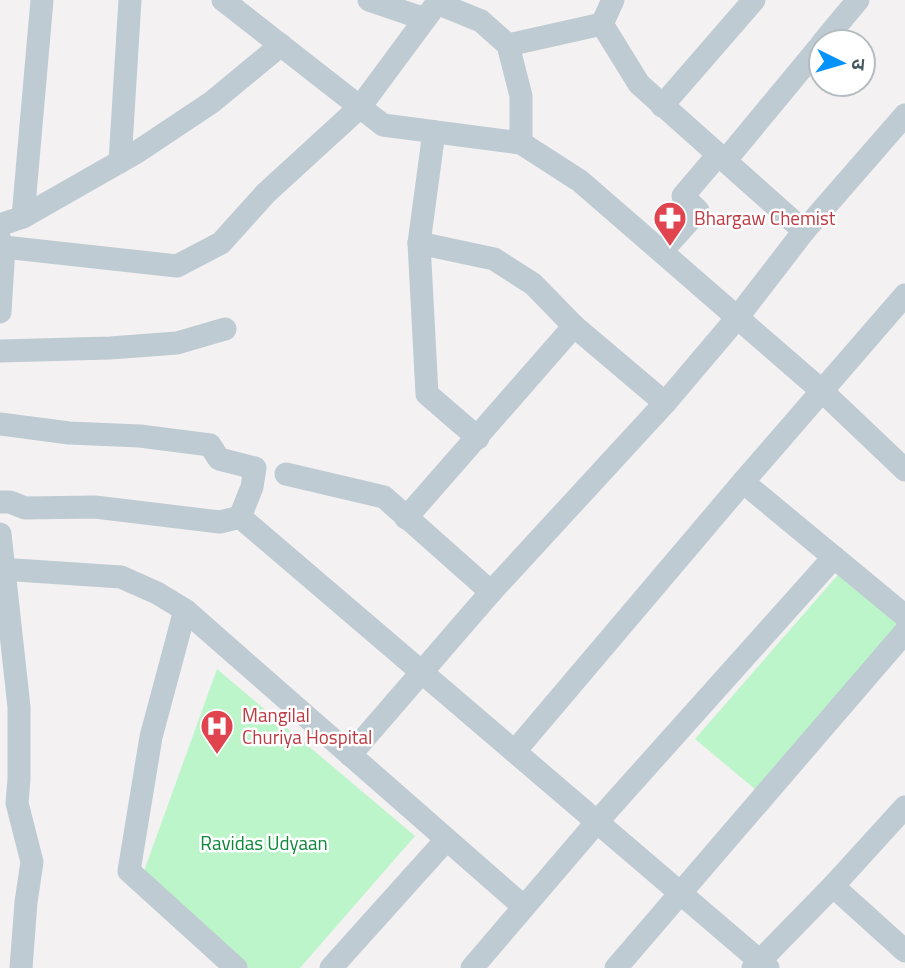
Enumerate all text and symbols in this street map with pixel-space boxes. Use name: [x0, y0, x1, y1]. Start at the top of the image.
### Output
north arrow: [807, 28, 877, 98]
text: उ: [844, 58, 874, 72]
pharmacy icon: Bhargaw Chemist: [651, 199, 689, 248]
place label: Bhargaw Chemist: [694, 203, 836, 232]
place label: Mangilal Churiya Hospital: [242, 700, 372, 751]
hospital icon: Mangilal Churiya Hospital: [198, 707, 236, 756]
park label: Ravidas Udyaan: [200, 828, 328, 857]

